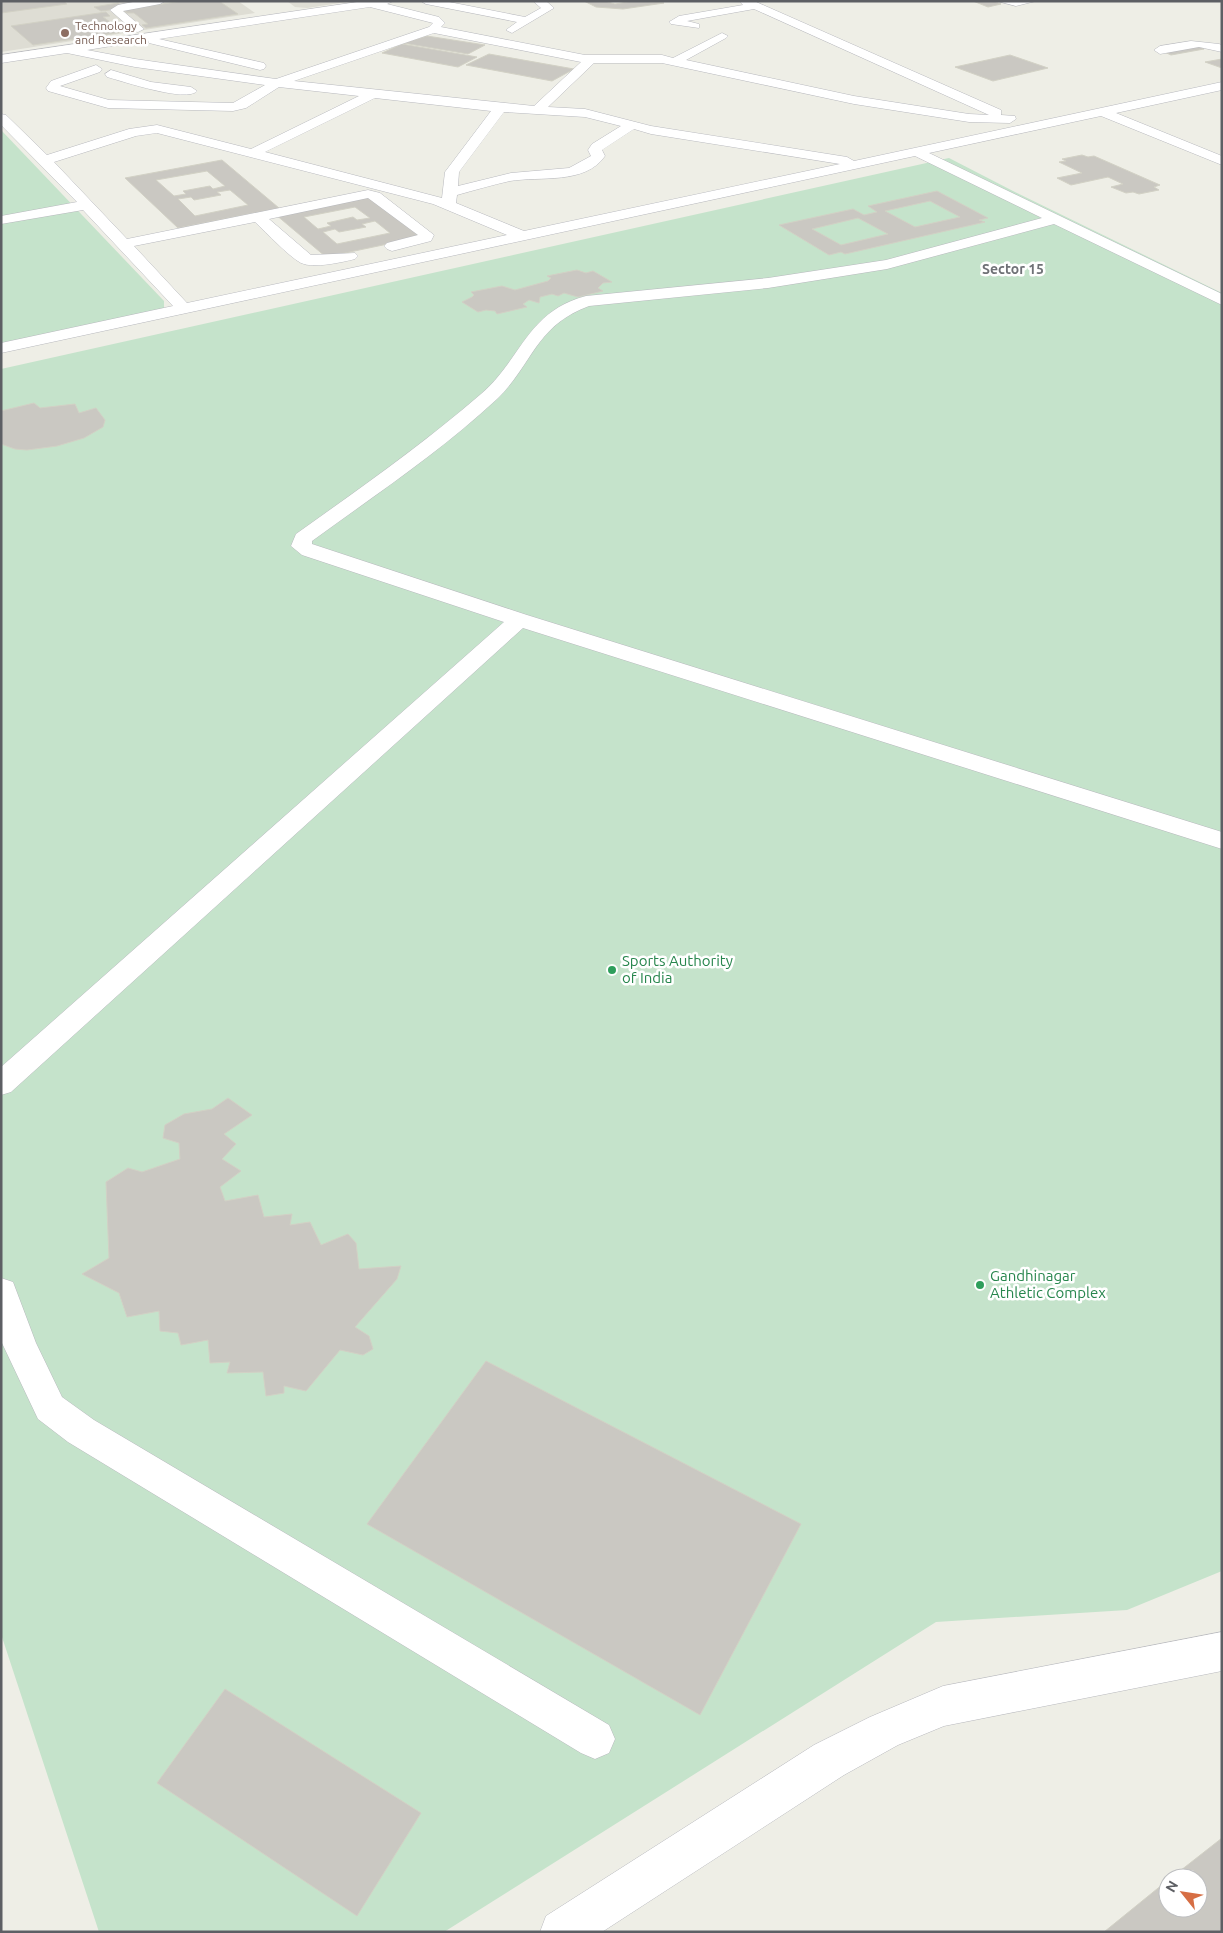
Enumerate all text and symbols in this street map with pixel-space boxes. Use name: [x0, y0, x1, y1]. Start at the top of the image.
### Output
place label: Technology and Research: [75, 19, 147, 46]
marker: Technology and Research: [59, 27, 71, 39]
district label: Sector 15: [982, 261, 1044, 277]
place label: Sports Authority of India: [622, 952, 733, 986]
marker: Sports Authority of India: [606, 964, 618, 976]
place label: Gandhinagar Athletic Complex: [990, 1267, 1106, 1301]
marker: Gandhinagar Athletic Complex: [974, 1279, 986, 1291]
north arrow: [1158, 1868, 1208, 1918]
text: N: [1162, 1878, 1181, 1895]

